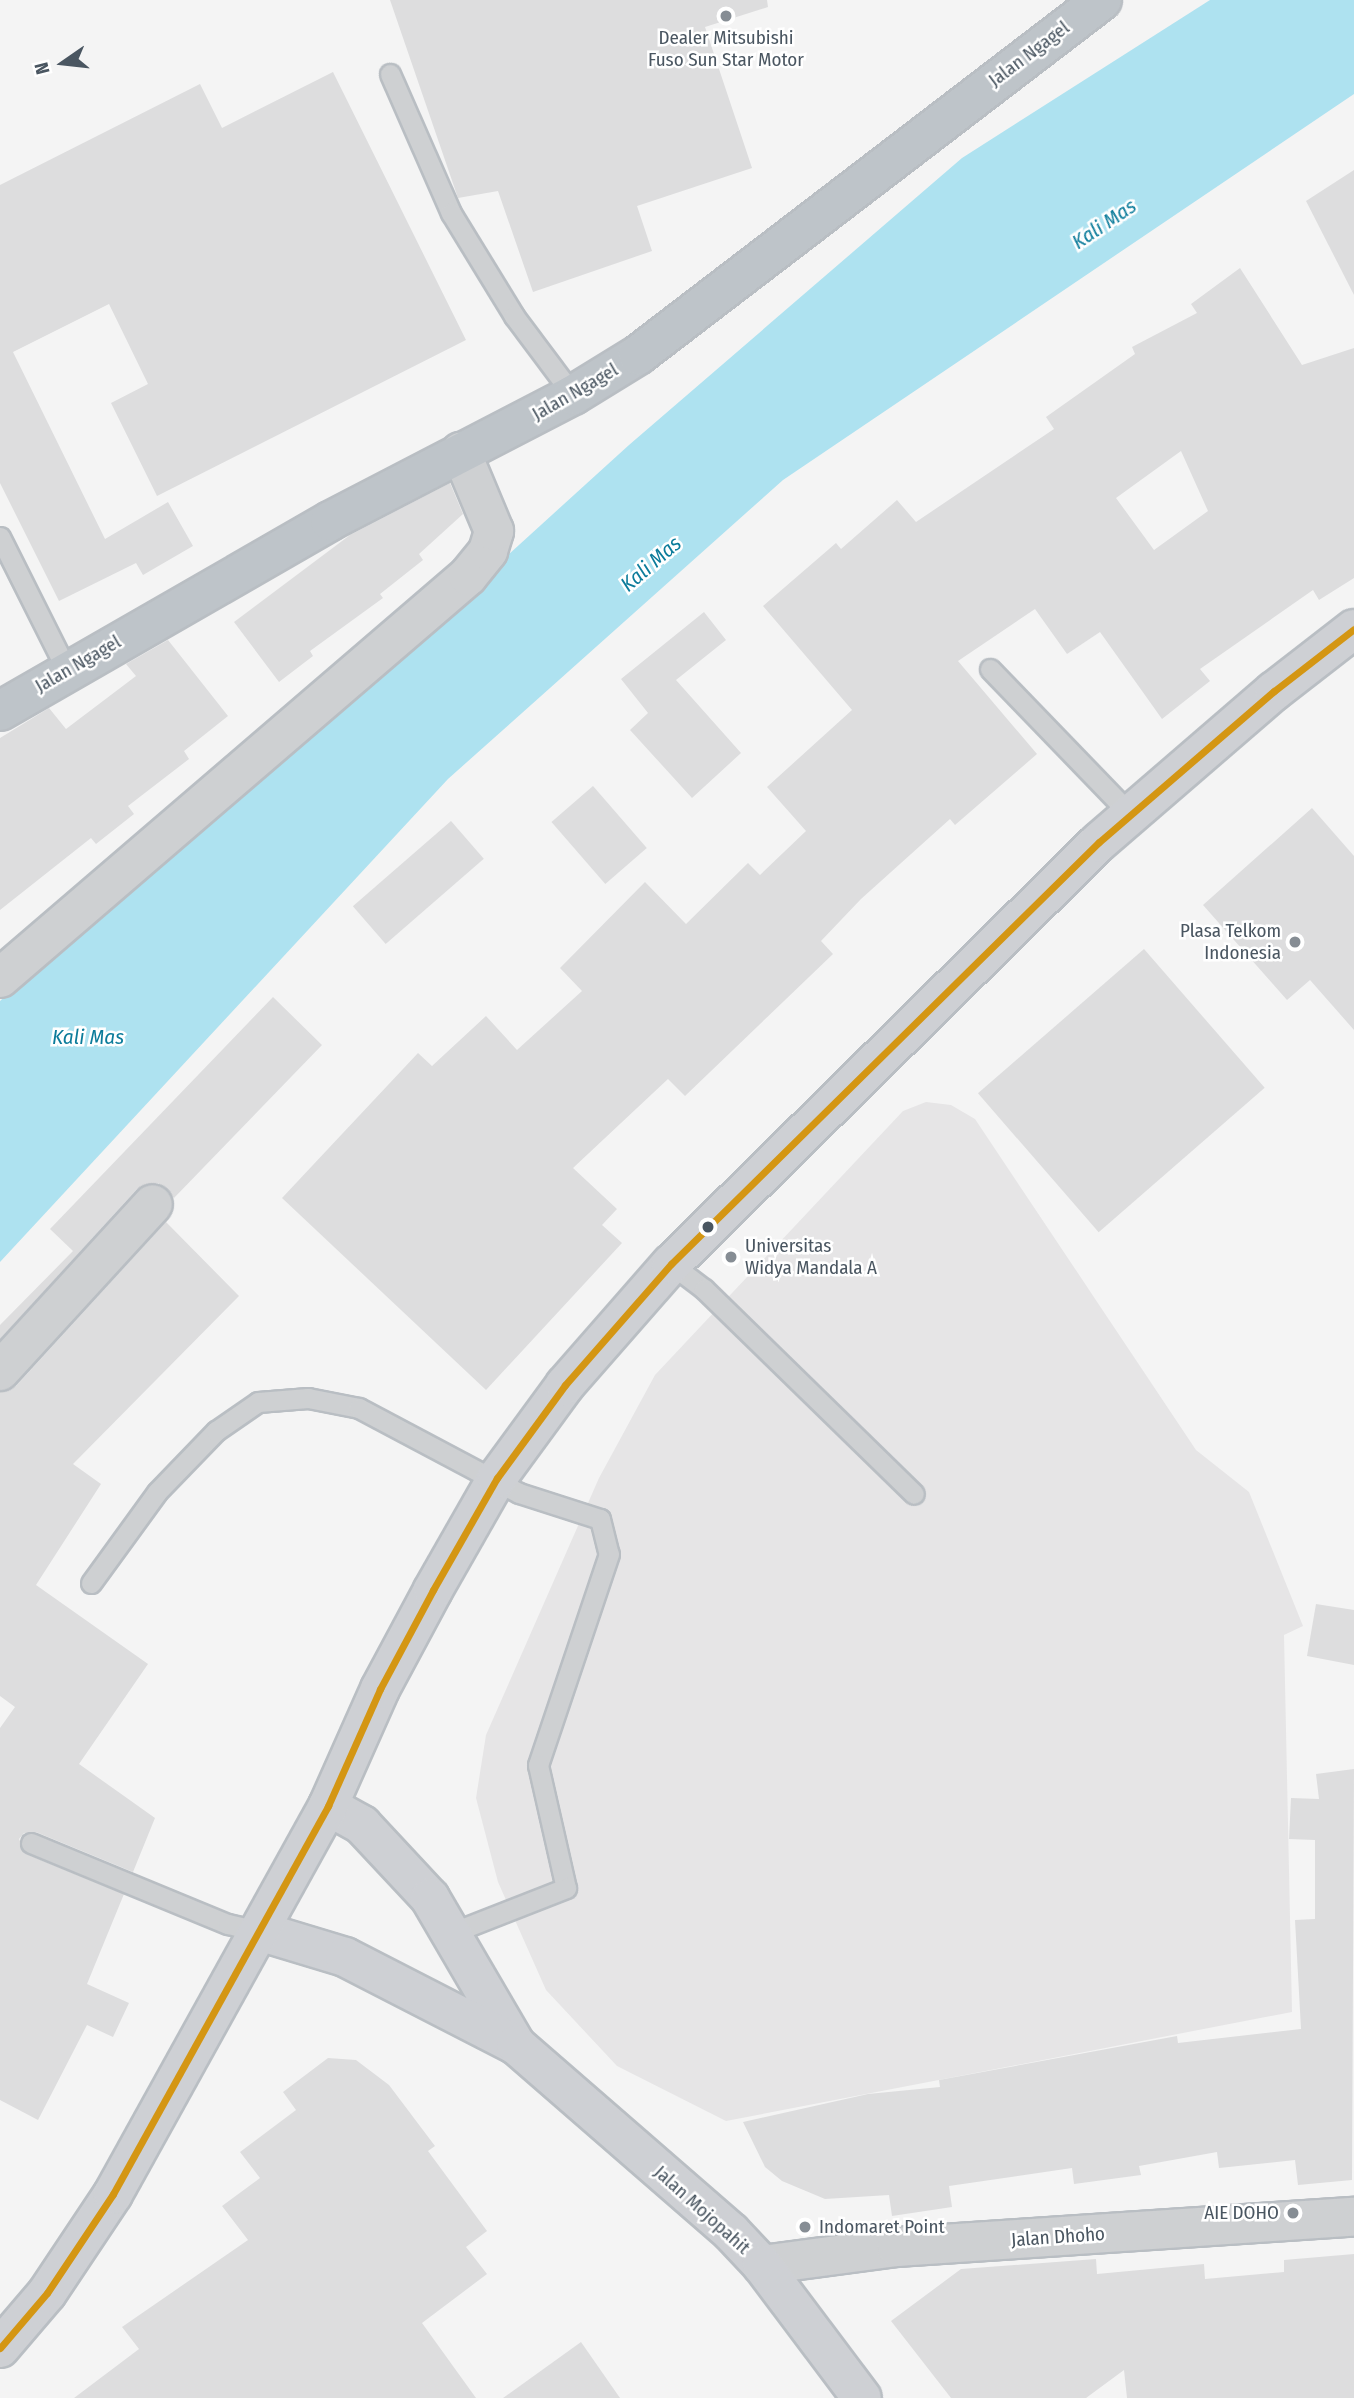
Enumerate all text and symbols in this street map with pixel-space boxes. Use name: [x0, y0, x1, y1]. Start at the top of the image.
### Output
marker: Dealer Mitsubishi Fuso Sun Star Motor: [718, 8, 734, 24]
street label: Jalan Ngagel: [984, 16, 1074, 92]
place label: Dealer Mitsubishi Fuso Sun Star Motor: [648, 27, 804, 71]
north arrow: [28, 28, 98, 98]
text: N: [30, 60, 55, 77]
water label: Kali Mas: [1067, 193, 1141, 255]
street label: Jalan Ngagel: [528, 358, 622, 426]
water label: Kali Mas: [616, 531, 686, 597]
street label: Jalan Ngagel: [31, 630, 125, 698]
place label: Plasa Telkom Indonesia: [1180, 920, 1281, 964]
marker: Plasa Telkom Indonesia: [1287, 934, 1303, 950]
water label: Kali Mas: [52, 1024, 124, 1050]
unlabelled marker: [701, 1220, 715, 1234]
place label: Universitas Widya Mandala A: [745, 1235, 877, 1279]
marker: Universitas Widya Mandala A: [723, 1249, 739, 1265]
street label: Jalan Mojopahit: [649, 2161, 755, 2259]
place label: AIE DOHO: [1204, 2202, 1279, 2224]
marker: AIE DOHO: [1285, 2205, 1301, 2221]
place label: Indomaret Point: [819, 2216, 945, 2238]
marker: Indomaret Point: [797, 2219, 813, 2235]
street label: Jalan Dhoho: [1010, 2222, 1106, 2252]

